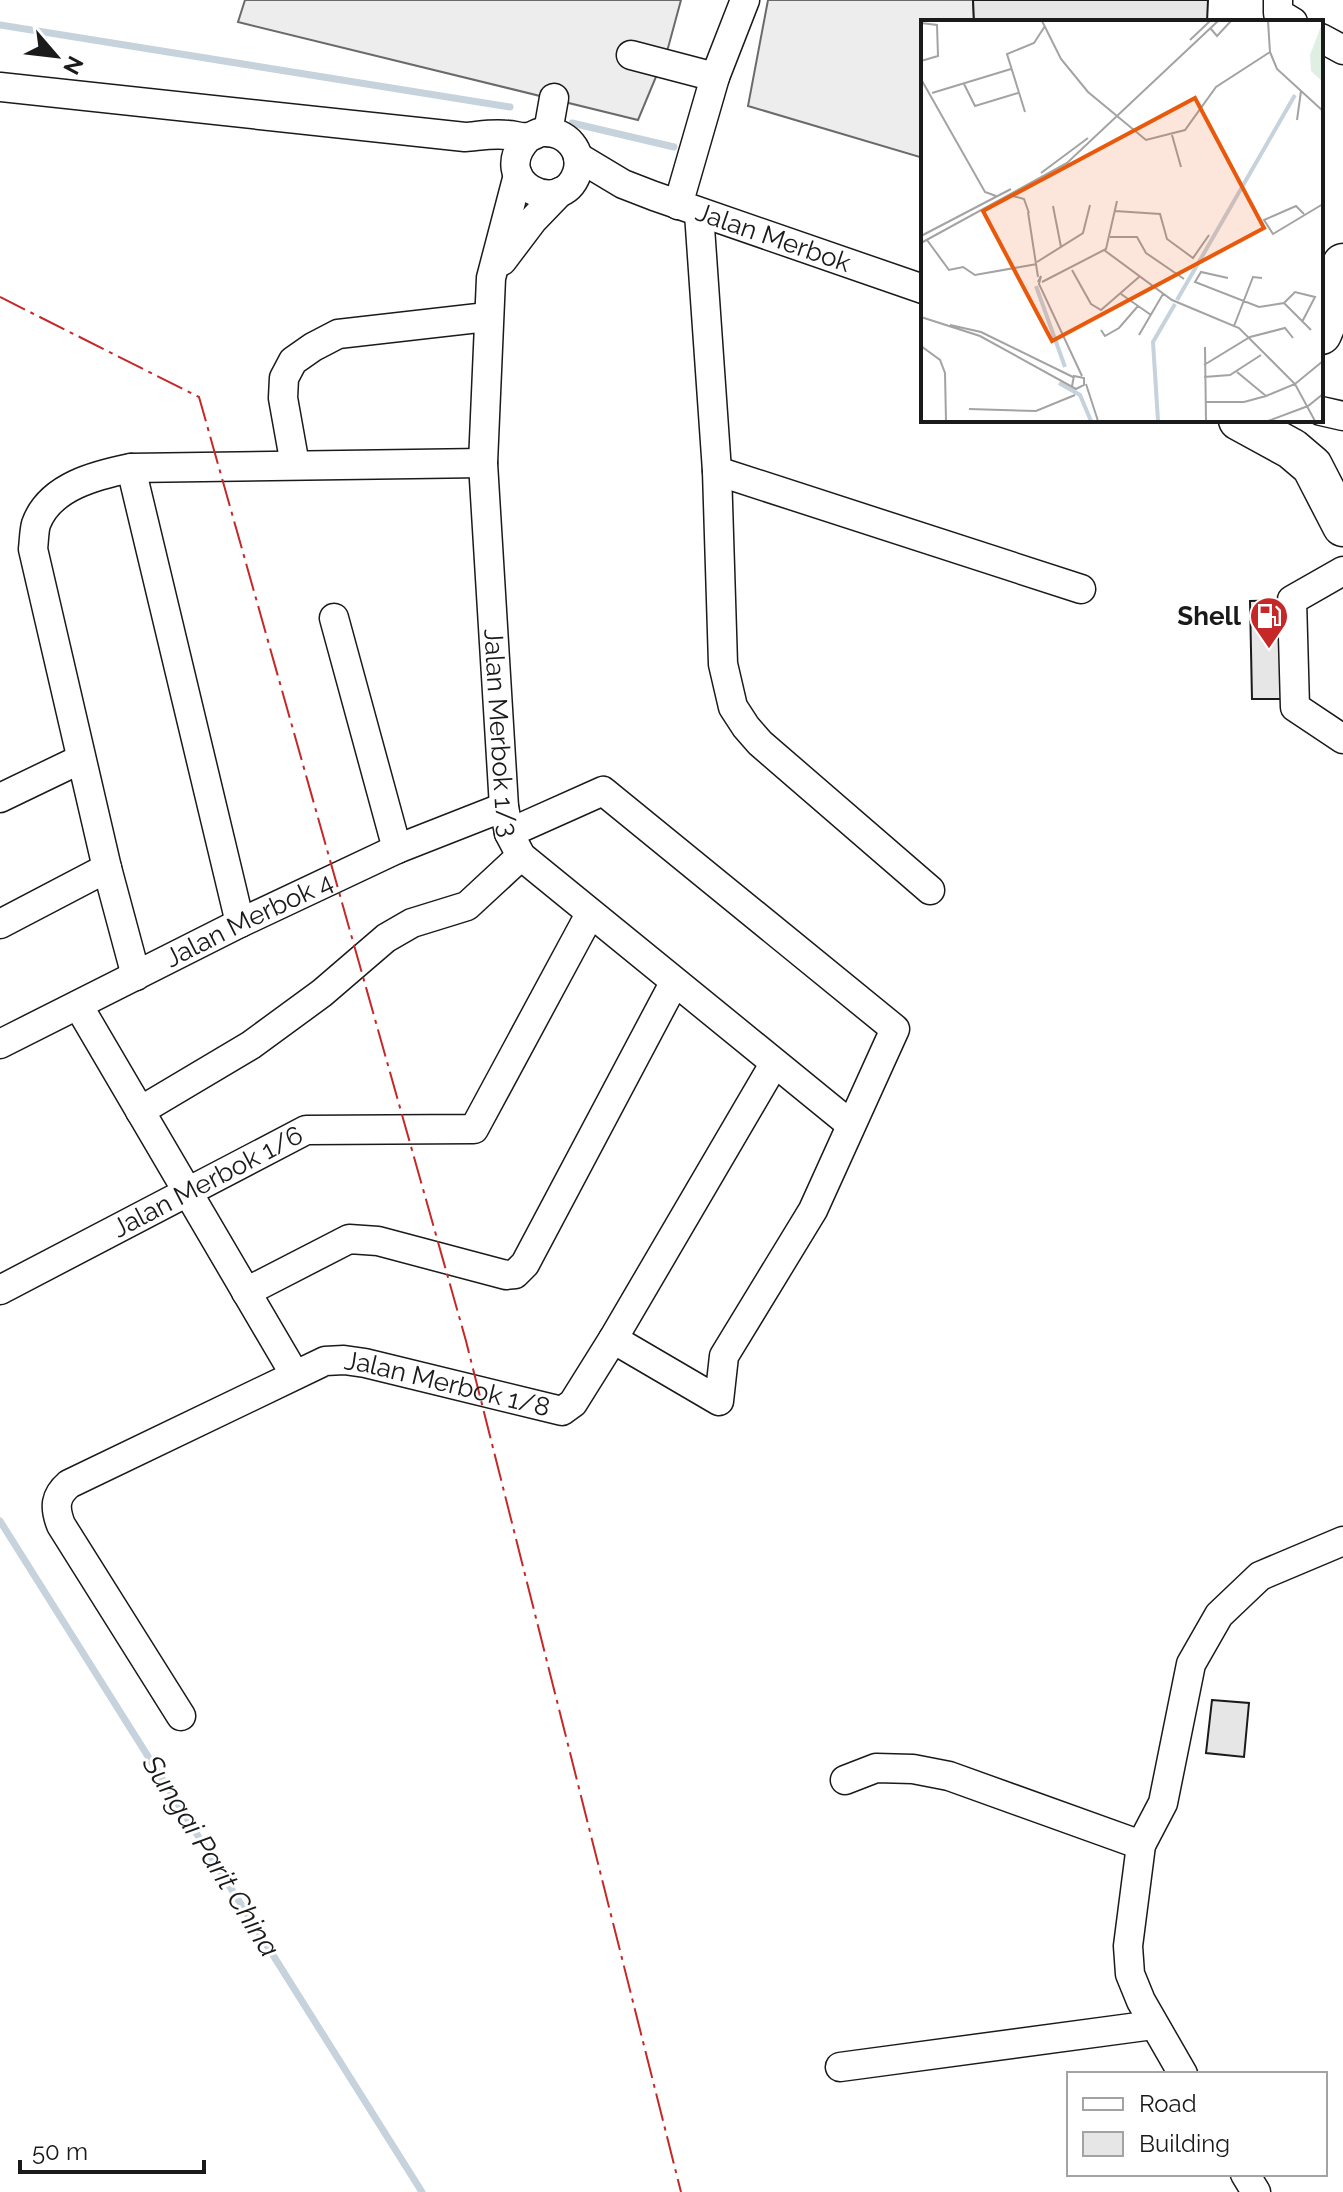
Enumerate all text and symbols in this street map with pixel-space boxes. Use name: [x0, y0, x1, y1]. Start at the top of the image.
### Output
north arrow: [16, 16, 96, 96]
inset map: [921, 20, 1323, 422]
text: N: [58, 52, 89, 79]
street label: Jalan Merbok: [692, 197, 855, 278]
fuel station icon: Shell: [1248, 595, 1290, 650]
place label: Shell: [1177, 601, 1242, 631]
street label: Jalan Merbok 1/3: [478, 628, 524, 839]
street label: Jalan Merbok 4: [160, 867, 337, 973]
street label: Jalan Merbok 1/6: [107, 1120, 308, 1244]
street label: Jalan Merbok 1/8: [342, 1345, 553, 1423]
water label: Sungai Parit China: [135, 1748, 286, 1963]
legend: [1067, 2072, 1327, 2176]
text: Road: [1139, 2089, 1197, 2118]
scale bar: [20, 2124, 204, 2174]
text: Building: [1139, 2129, 1230, 2158]
text: 50 m: [32, 2137, 88, 2166]

